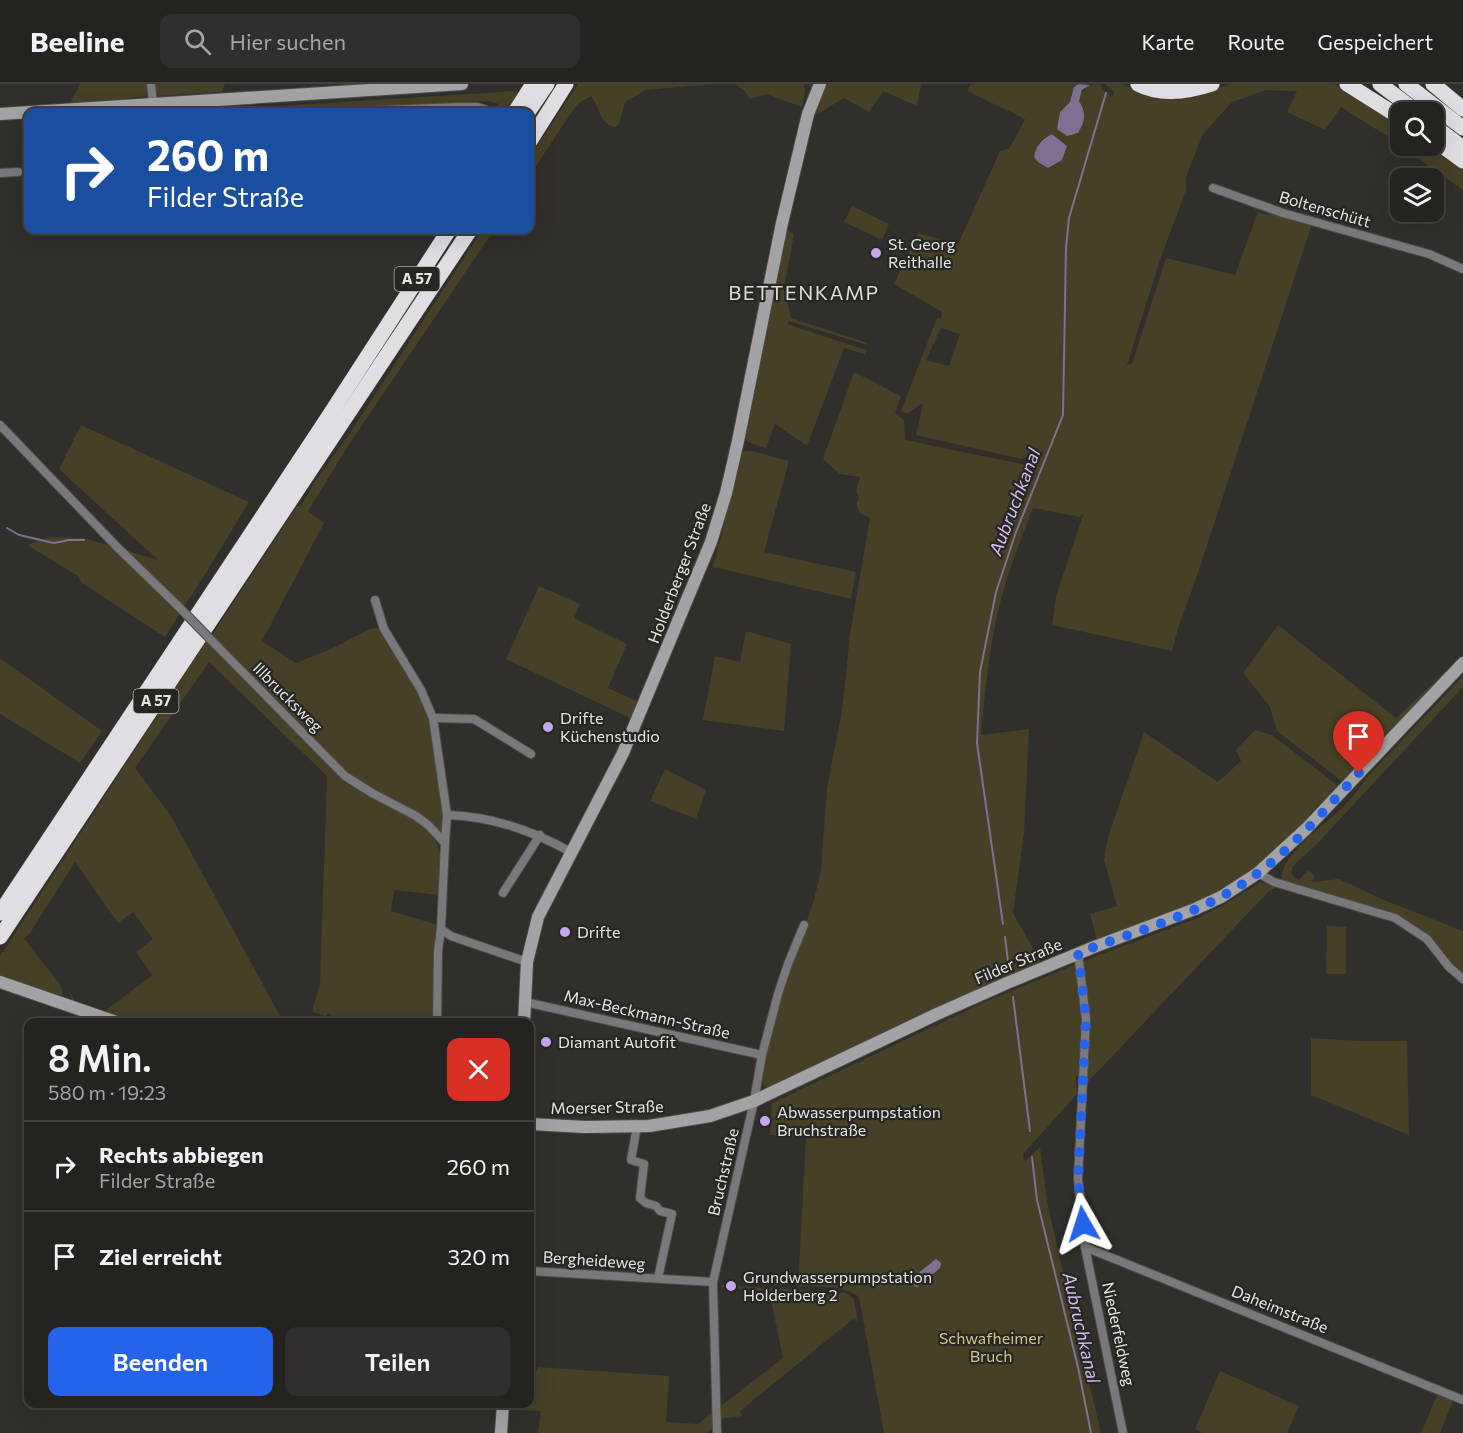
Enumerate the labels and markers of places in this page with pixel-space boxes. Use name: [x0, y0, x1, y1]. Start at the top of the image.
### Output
place label: St. Georg Reithalle: [888, 234, 956, 271]
marker: St. Georg Reithalle: [869, 246, 883, 260]
place label: Drifte Küchenstudio: [560, 708, 660, 745]
pin: [1333, 711, 1384, 773]
marker: Drifte Küchenstudio: [541, 720, 555, 734]
place label: Drifte: [577, 922, 621, 941]
marker: Drifte: [558, 925, 572, 939]
place label: Diamant Autofit: [558, 1032, 677, 1051]
marker: Diamant Autofit: [539, 1035, 553, 1049]
place label: Abwasserpumpstation Bruchstraße: [777, 1102, 941, 1139]
marker: Abwasserpumpstation Bruchstraße: [758, 1114, 772, 1128]
place label: Grundwasserpumpstation Holderberg 2: [743, 1267, 932, 1304]
marker: Grundwasserpumpstation Holderberg 2: [724, 1279, 738, 1293]

